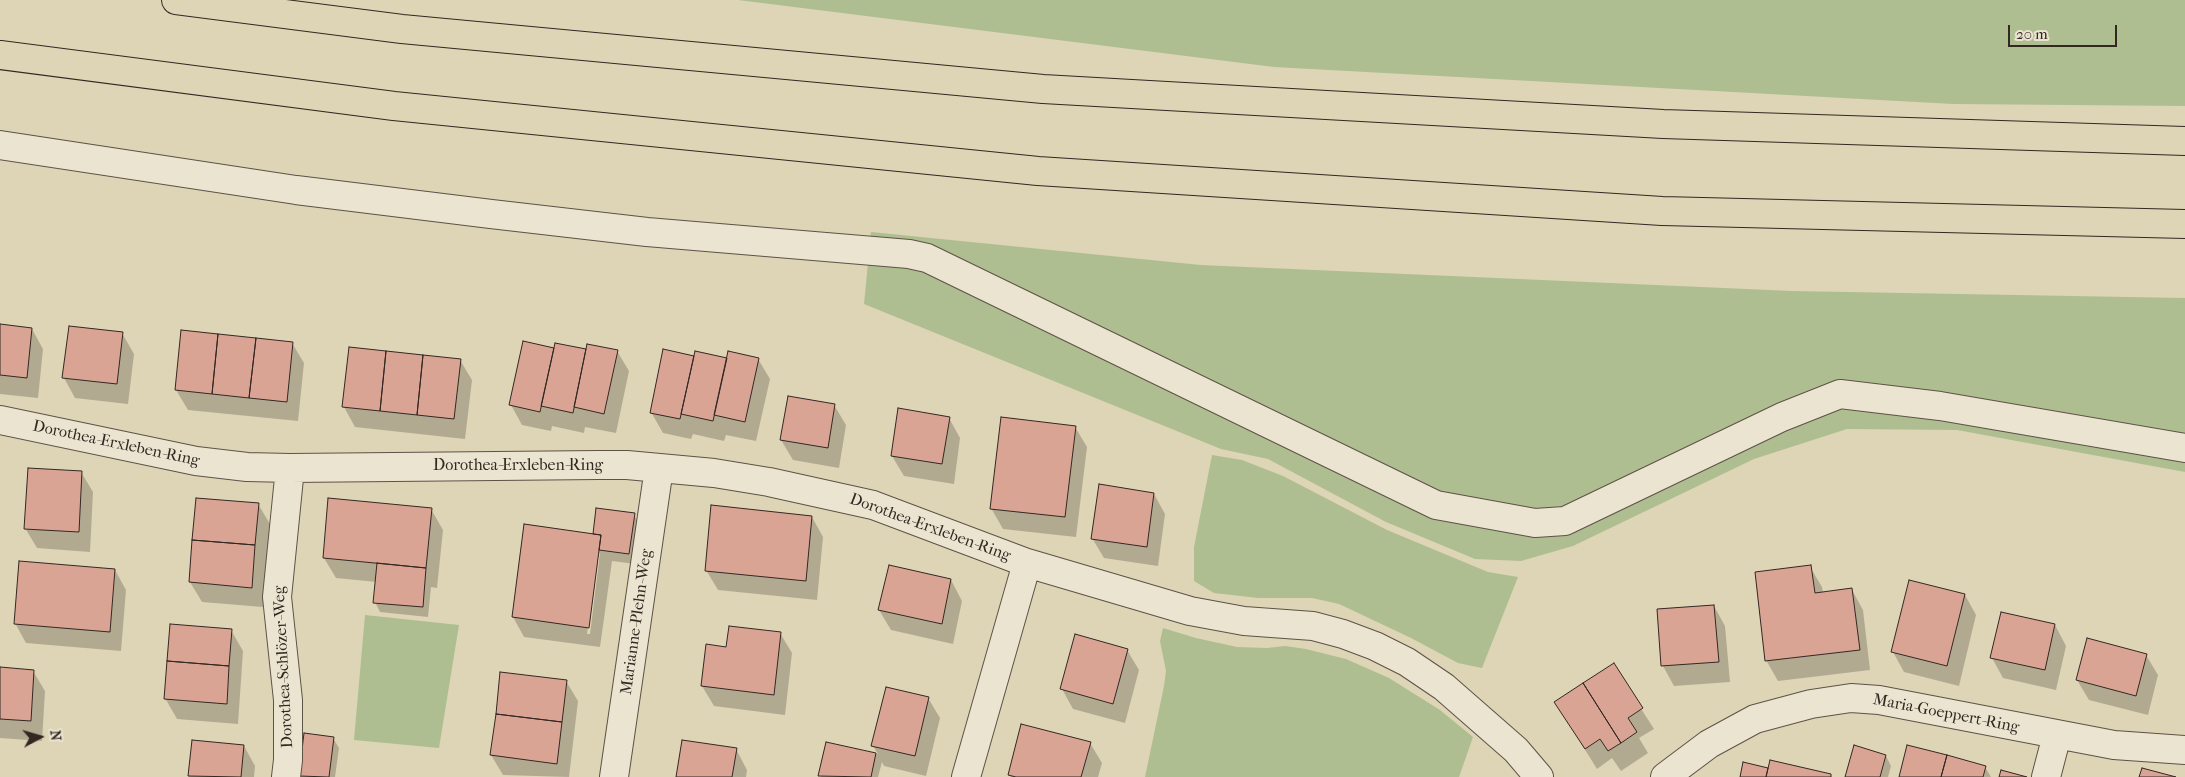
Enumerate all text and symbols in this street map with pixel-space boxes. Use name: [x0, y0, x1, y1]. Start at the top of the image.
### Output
scale bar: [2010, 15, 2119, 47]
text: 20 m: [2016, 25, 2048, 43]
street label: Dorothea-Erxleben-Ring: [31, 417, 201, 471]
street label: Dorothea-Erxleben-Ring: [433, 456, 603, 476]
street label: Dorothea-Erxleben-Ring: [847, 490, 1013, 566]
street label: Marianne-Plehn-Weg: [617, 548, 657, 696]
street label: Dorothea-Schlözer-Weg: [270, 585, 298, 749]
street label: Maria-Goeppert-Ring: [1871, 690, 2021, 738]
north arrow: [15, 712, 65, 762]
text: N: [46, 729, 64, 742]

